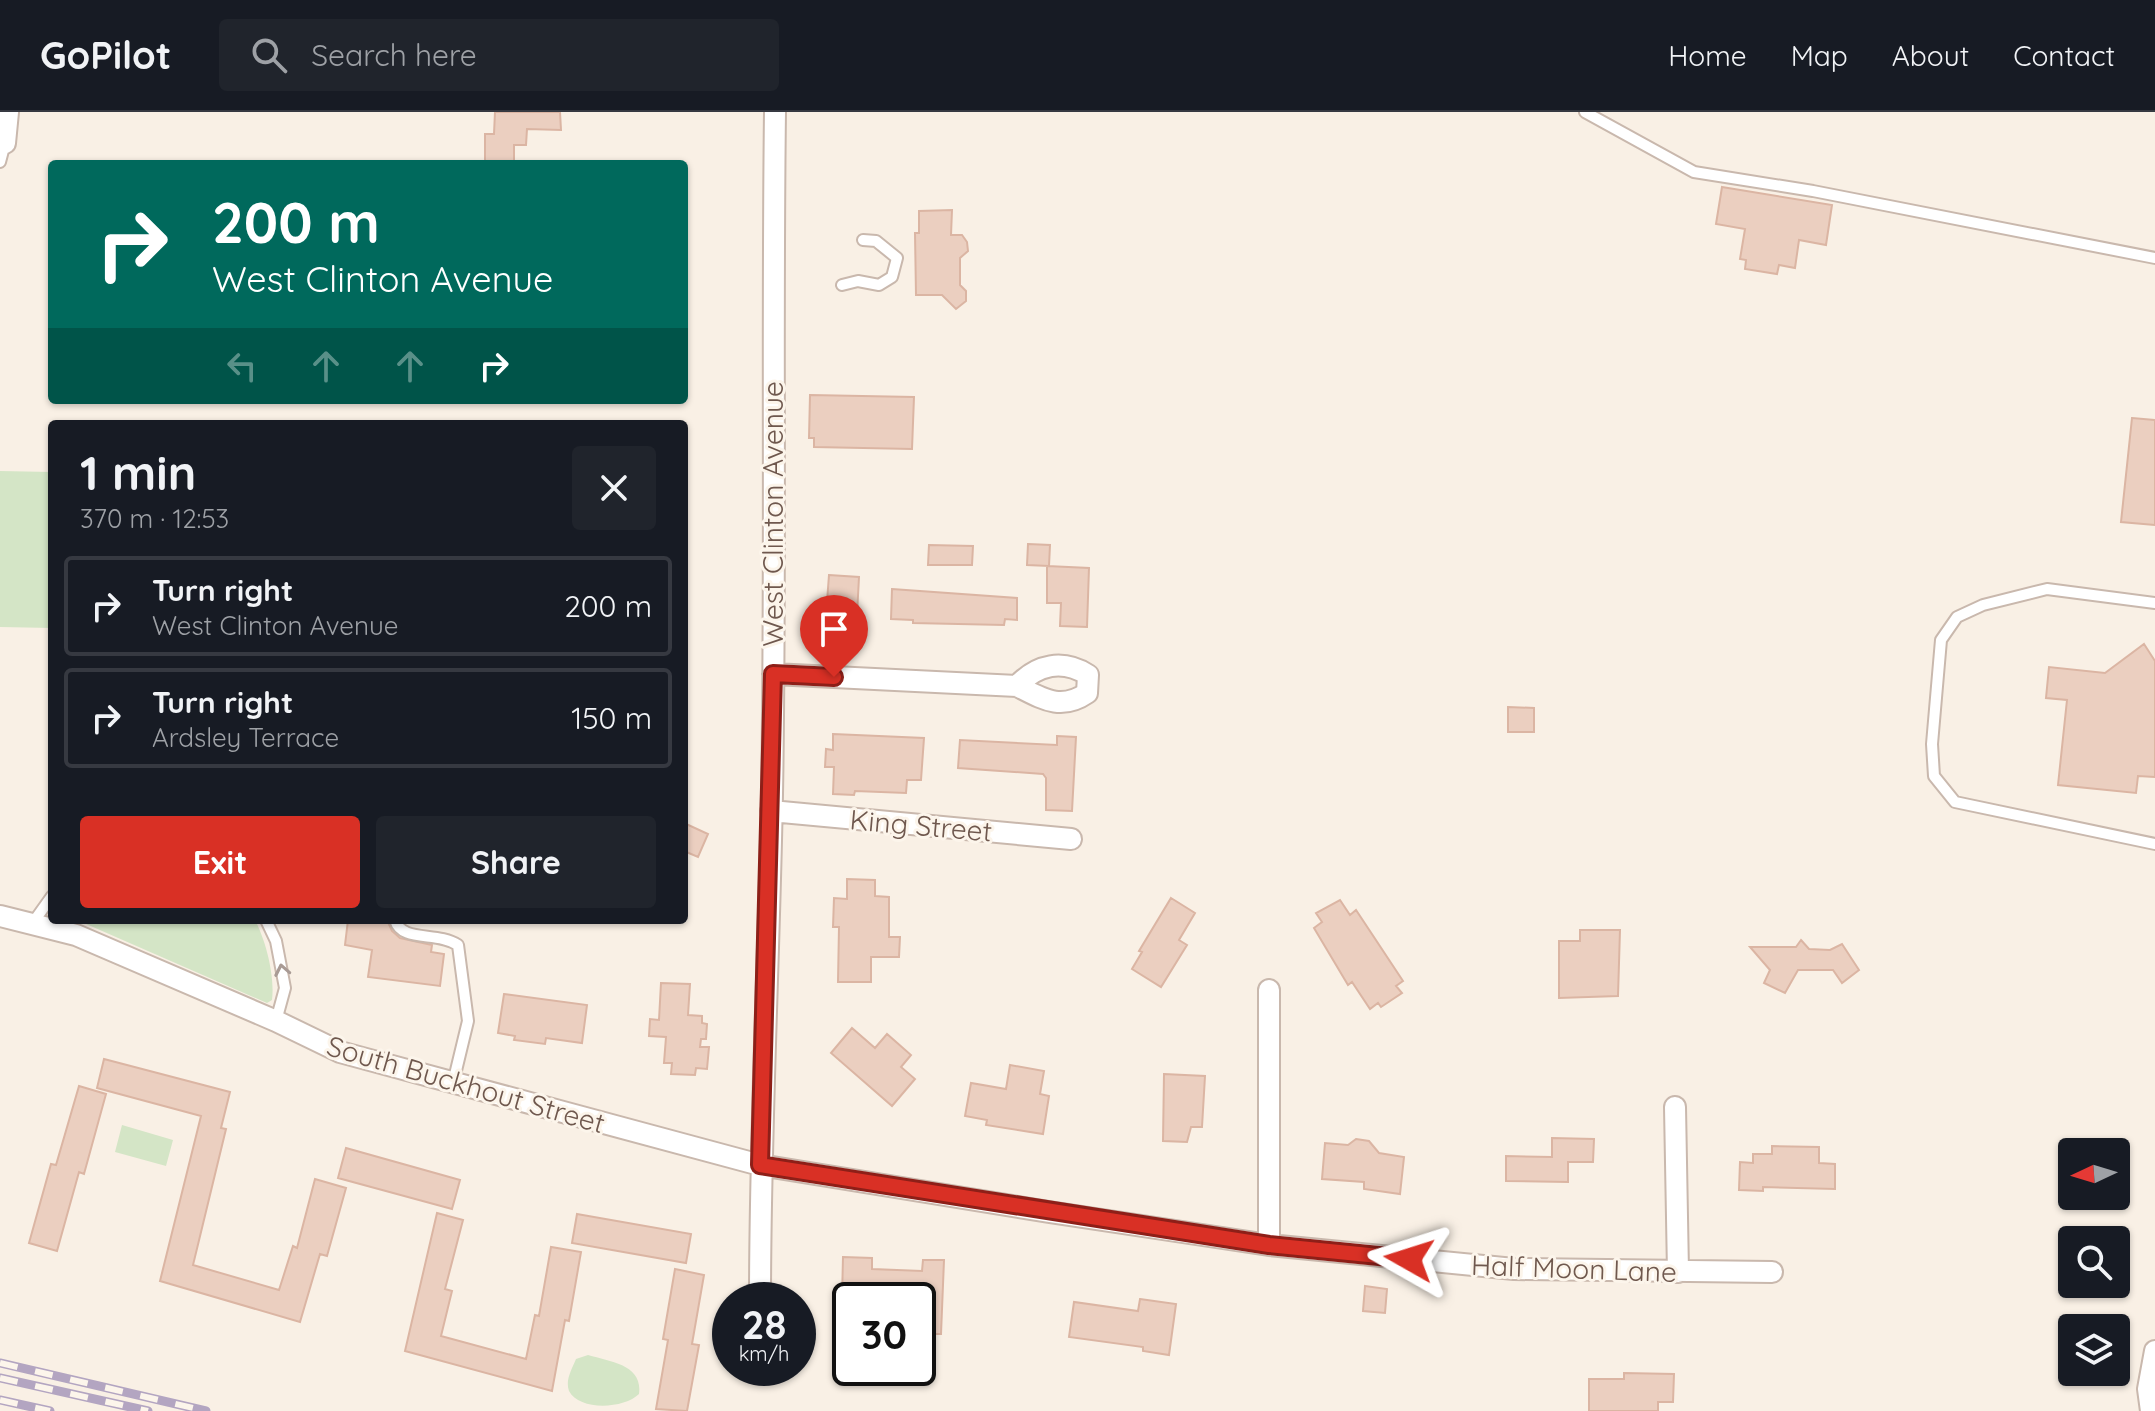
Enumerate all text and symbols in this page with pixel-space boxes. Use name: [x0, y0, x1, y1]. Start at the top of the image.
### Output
search box: [219, 19, 779, 91]
text: GoPilot: [40, 31, 171, 79]
icon: search: [247, 33, 291, 77]
text: Search here: [311, 36, 477, 74]
text: Home: [1668, 38, 1747, 73]
text: Map: [1791, 38, 1848, 73]
text: About: [1892, 38, 1969, 73]
text: Contact: [2013, 38, 2115, 73]
text: 200 m: [212, 187, 380, 257]
icon: right: [80, 192, 184, 296]
text: West Clinton Avenue: [212, 256, 553, 301]
icon: left: [220, 344, 264, 388]
icon: ahead: [304, 344, 348, 388]
icon: ahead: [388, 344, 432, 388]
icon: right: [472, 344, 516, 388]
street label: West Clinton Avenue: [755, 381, 790, 647]
text: 1 min: [80, 442, 196, 502]
button: close: [572, 446, 656, 530]
text: 370 m · 12:53: [80, 502, 229, 535]
text: Turn right: [152, 571, 293, 609]
icon: right: [84, 584, 128, 628]
text: 200 m: [564, 587, 652, 625]
pin: [800, 595, 868, 677]
icon: arrive: [812, 607, 856, 651]
text: West Clinton Avenue: [152, 609, 399, 642]
text: Turn right: [152, 683, 293, 721]
icon: right: [84, 696, 128, 740]
text: 150 m: [571, 699, 652, 737]
text: Ardsley Terrace: [152, 721, 339, 754]
street label: King Street: [848, 801, 994, 849]
button: Exit: [80, 816, 360, 908]
button: Share: [376, 816, 656, 908]
one-way arrow: [274, 963, 291, 977]
street label: South Buckhout Street: [323, 1028, 609, 1140]
north arrow: [2058, 1138, 2130, 1210]
map controls: [2058, 1138, 2130, 1386]
position arrow: [1367, 1217, 1451, 1301]
button: search: [2058, 1226, 2130, 1298]
street label: Half Moon Lane: [1470, 1247, 1678, 1289]
speed limit sign: 30: [832, 1282, 936, 1386]
text: 28: [742, 1299, 786, 1349]
button: layers: [2058, 1314, 2130, 1386]
text: km/h: [739, 1341, 789, 1366]

